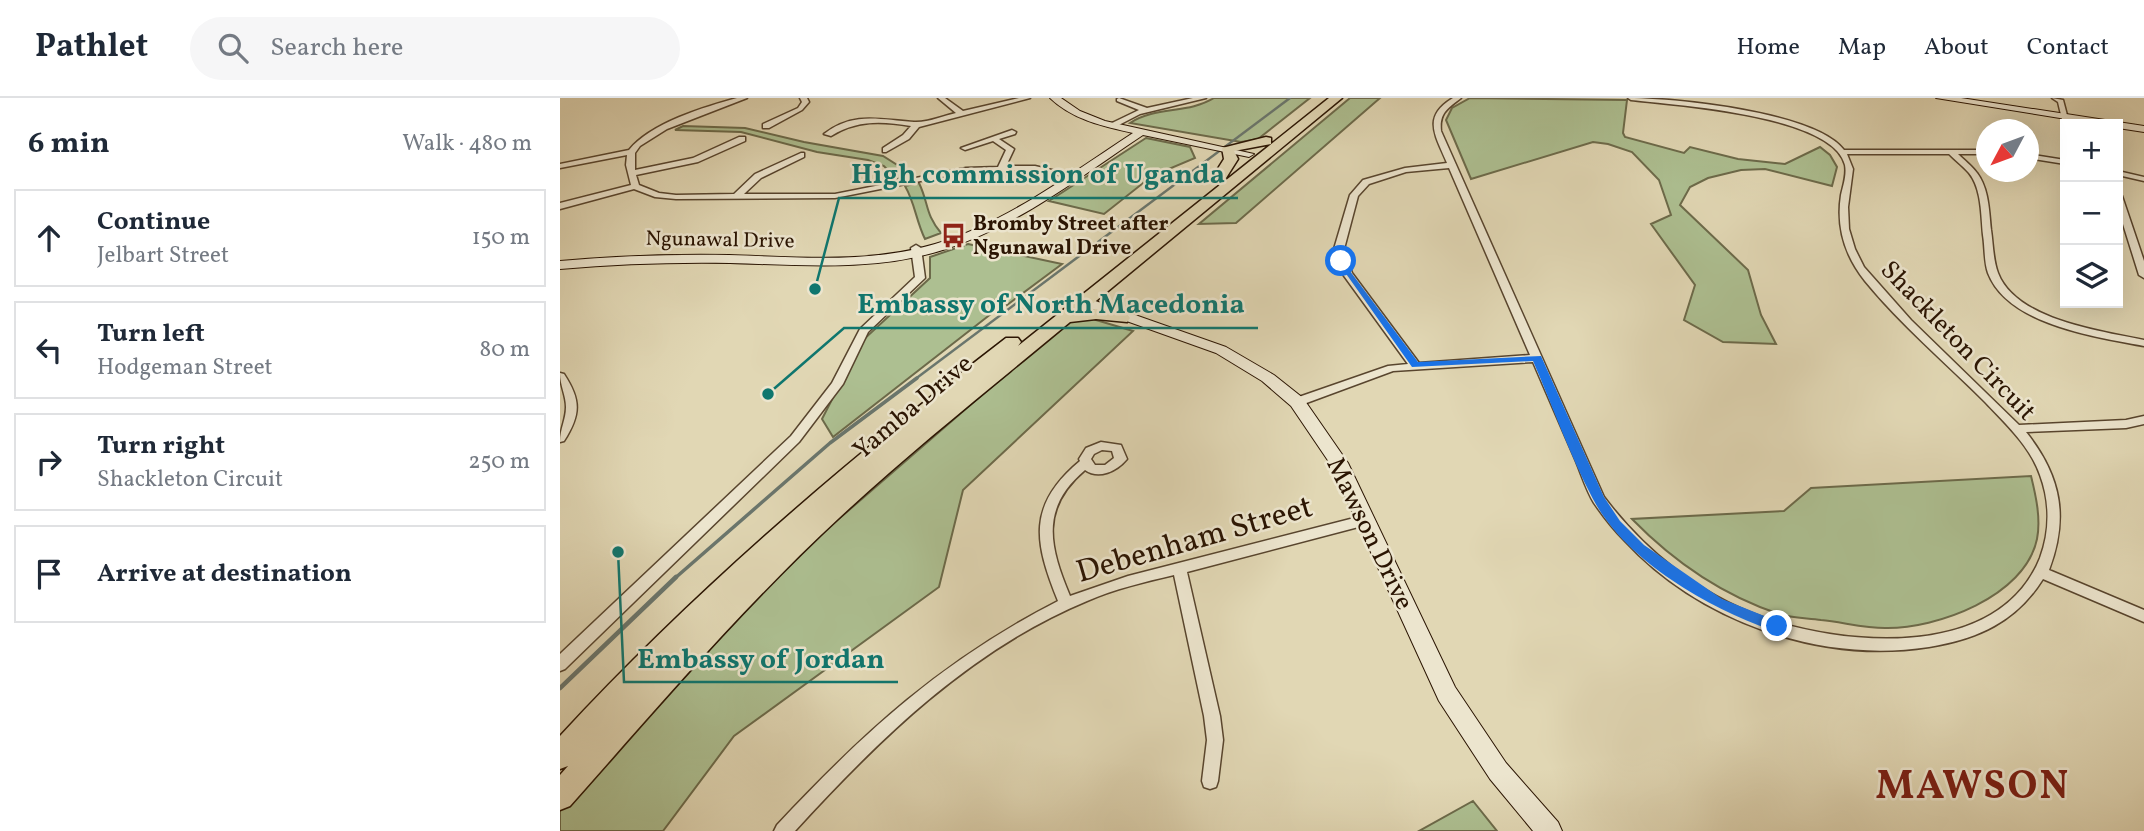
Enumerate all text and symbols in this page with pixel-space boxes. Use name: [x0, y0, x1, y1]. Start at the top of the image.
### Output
search box: [190, 17, 680, 80]
text: Pathlet: [35, 25, 148, 71]
icon: search: [214, 29, 252, 67]
text: Search here: [270, 30, 403, 66]
text: Home: [1736, 31, 1800, 65]
text: Map: [1838, 31, 1886, 65]
text: About: [1924, 31, 1989, 65]
text: Contact: [2027, 31, 2109, 65]
north arrow: [1976, 119, 2039, 182]
map controls: [2060, 119, 2123, 308]
button: +: [2060, 119, 2123, 182]
text: 6 min: [28, 123, 110, 165]
text: Walk · 480 m: [402, 128, 532, 160]
callout: High commission of Uganda: [839, 149, 1238, 198]
text: High commission of Uganda: [851, 156, 1225, 195]
button: −: [2060, 182, 2123, 245]
text: Continue: [97, 204, 210, 240]
place label: Bromby Street after Ngunawal Drive: [973, 210, 1169, 263]
icon: ahead: [30, 219, 68, 257]
bus stop icon: Bromby Street after Ngunawal Drive: [939, 221, 967, 249]
text: 150 m: [472, 222, 530, 254]
street label: Ngunawal Drive: [645, 225, 795, 256]
text: Jelbart Street: [97, 240, 229, 272]
route start: [1325, 245, 1356, 276]
button: layers: [2060, 245, 2123, 308]
street label: Shackleton Circuit: [1872, 253, 2044, 430]
callout: Embassy of North Macedonia: [844, 279, 1258, 328]
text: Embassy of North Macedonia: [857, 286, 1245, 325]
text: Turn left: [97, 316, 205, 352]
icon: left: [30, 331, 68, 369]
text: 80 m: [480, 334, 530, 366]
street label: Yamba Drive: [846, 347, 981, 468]
text: Hodgeman Street: [97, 352, 273, 384]
text: Turn right: [97, 428, 225, 464]
icon: right: [30, 443, 68, 481]
text: 250 m: [468, 446, 530, 478]
street label: Mawson Drive: [1317, 452, 1422, 616]
text: Shackleton Circuit: [97, 464, 283, 496]
street label: Debenham Street: [1072, 486, 1318, 596]
icon: arrive: [30, 555, 68, 593]
text: Arrive at destination: [97, 556, 352, 592]
route end: [1761, 610, 1792, 641]
callout: Embassy of Jordan: [624, 633, 898, 682]
text: Embassy of Jordan: [637, 641, 885, 680]
district label: MAWSON: [1875, 760, 2071, 816]

